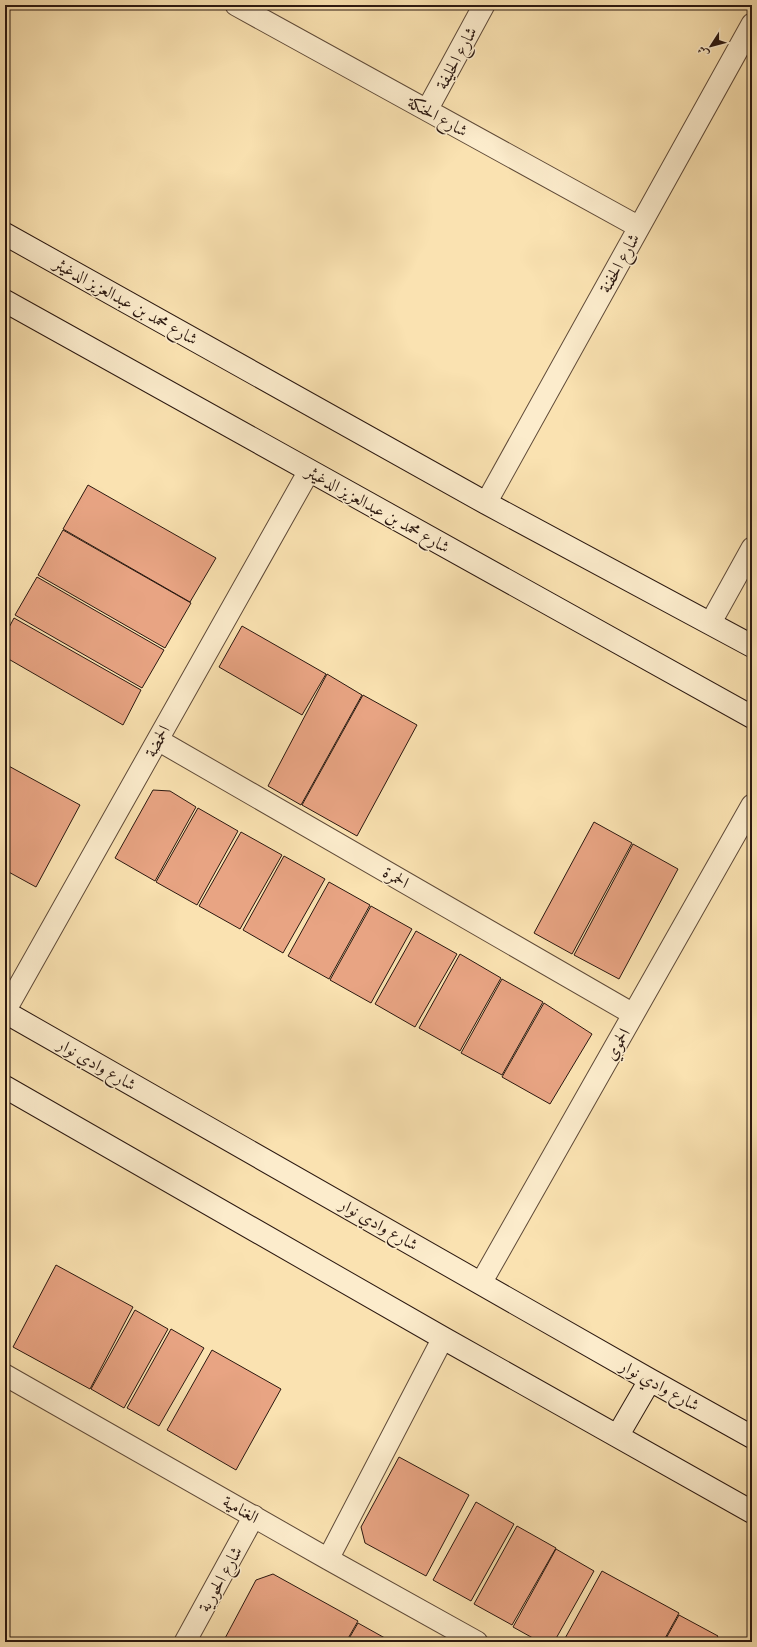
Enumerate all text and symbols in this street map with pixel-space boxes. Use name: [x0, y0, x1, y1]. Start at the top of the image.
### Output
street label: شارع الحليفة: [431, 23, 484, 95]
north arrow: [691, 26, 731, 66]
text: ش: [694, 42, 713, 60]
street label: شارع الحنكة: [402, 91, 471, 144]
street label: شارع الحفنة: [595, 230, 647, 298]
street label: شارع محمد بن عبدالعزيز الدغيثر: [47, 252, 202, 352]
street label: شارع محمد بن عبدالعزيز الدغيثر: [299, 460, 454, 560]
street label: الحمضة: [140, 721, 177, 762]
street label: الحمرة: [377, 862, 413, 896]
street label: الحموي: [600, 1024, 638, 1066]
street label: شارع وادي نوار: [50, 1032, 140, 1098]
street label: شارع وادي نوار: [332, 1192, 422, 1258]
street label: شارع وادي نوار: [613, 1354, 703, 1418]
street label: الغنامية: [217, 1491, 263, 1531]
street label: شارع الحورية: [194, 1543, 250, 1617]

